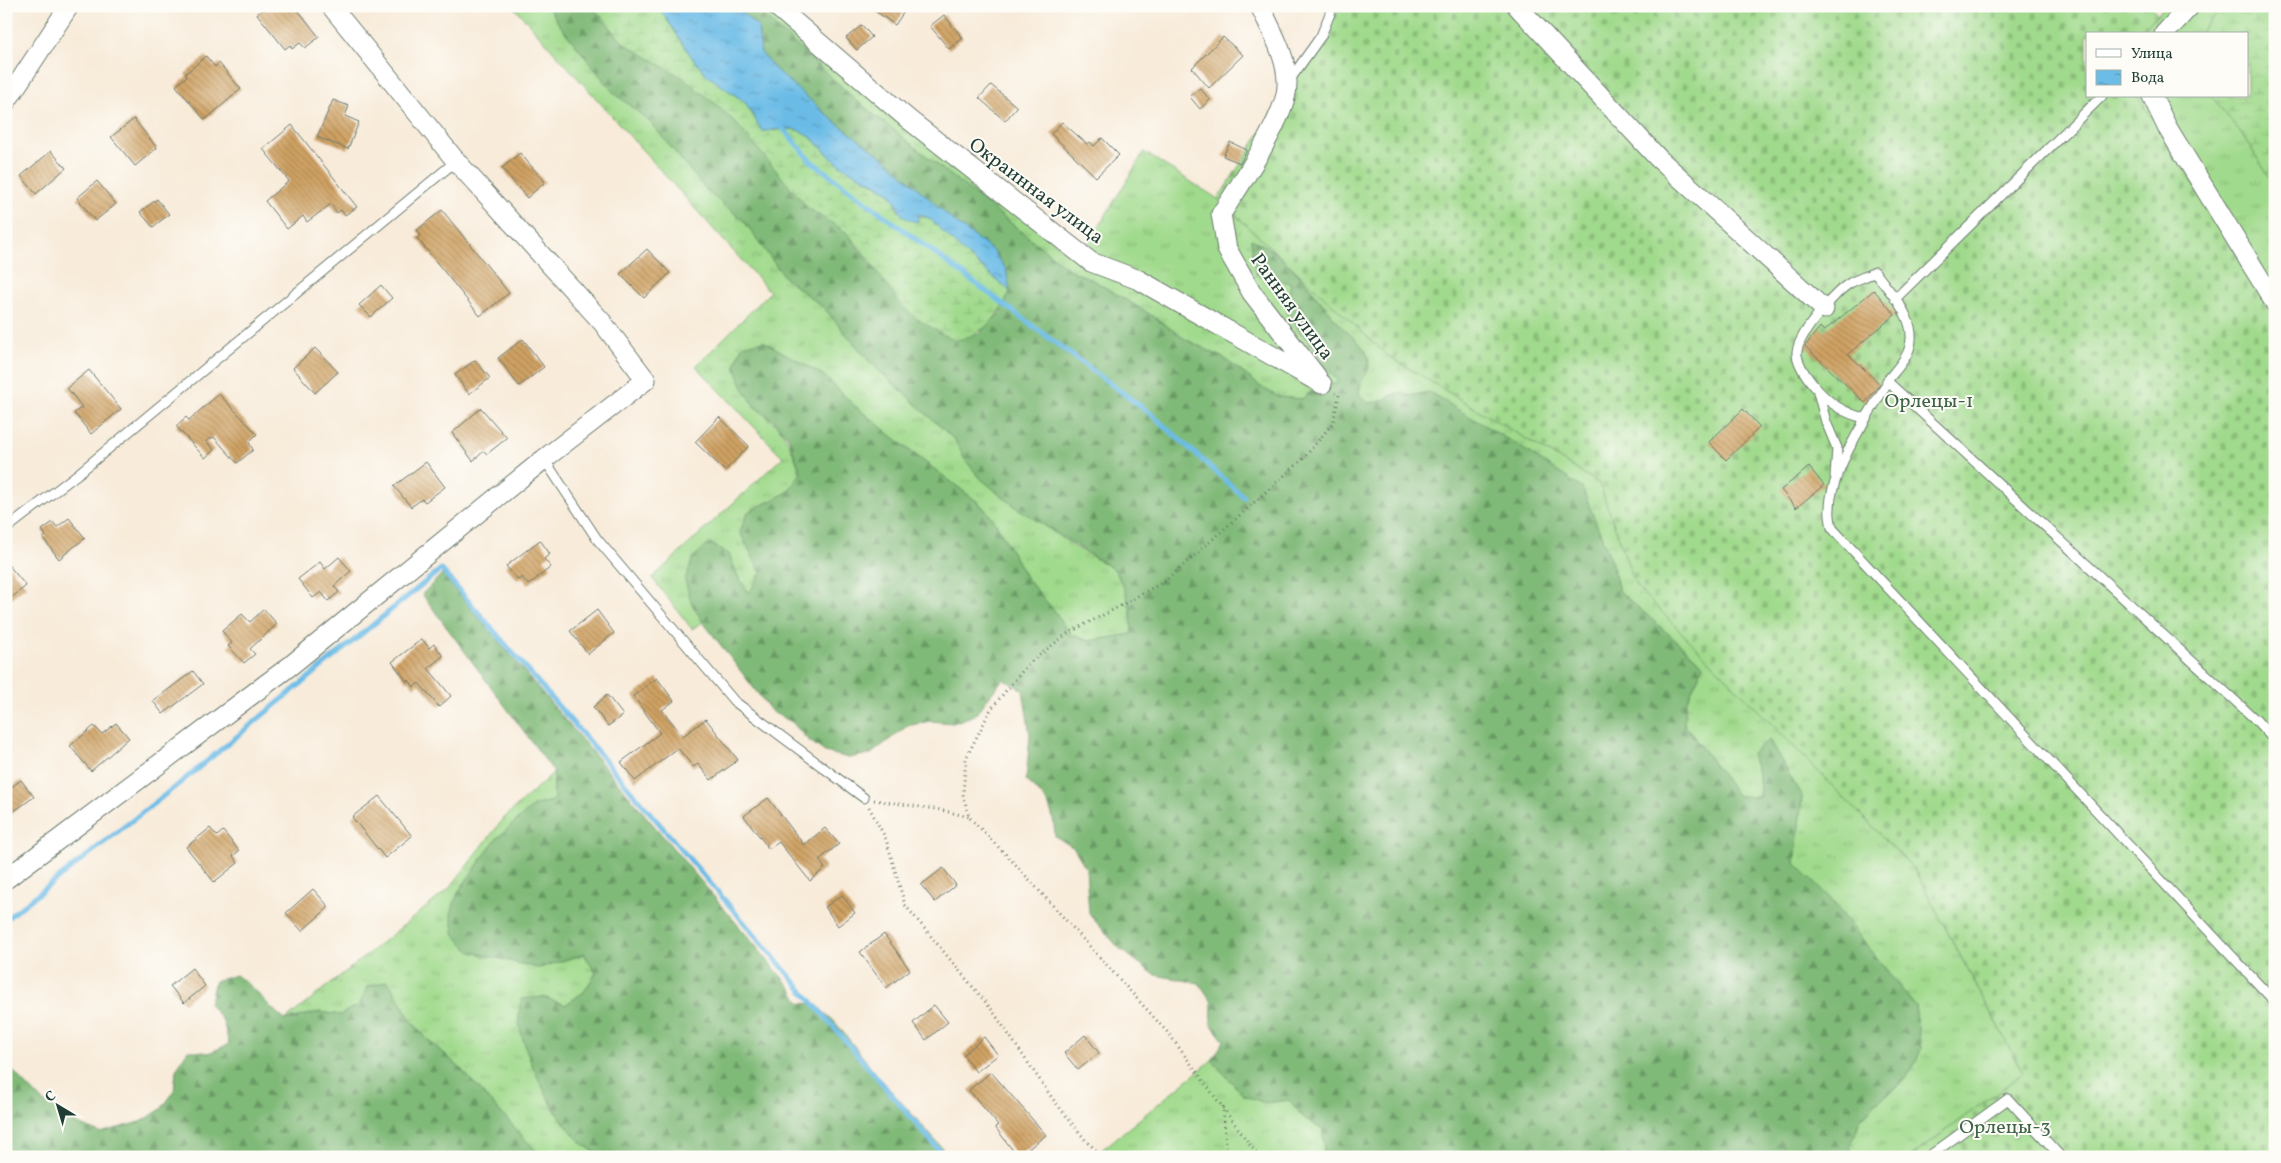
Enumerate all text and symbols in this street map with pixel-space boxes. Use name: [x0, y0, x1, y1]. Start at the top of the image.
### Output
legend: [2086, 32, 2248, 98]
text: Улица: [2131, 44, 2173, 65]
text: Вода: [2131, 68, 2164, 89]
street label: Окраинная улица: [962, 131, 1109, 252]
street label: Ранняя улица: [1243, 248, 1340, 366]
park label: Орлецы-1: [1884, 388, 1974, 416]
north arrow: [32, 1080, 82, 1130]
text: С: [42, 1087, 60, 1107]
park label: Орлецы-3: [1959, 1114, 2051, 1142]

